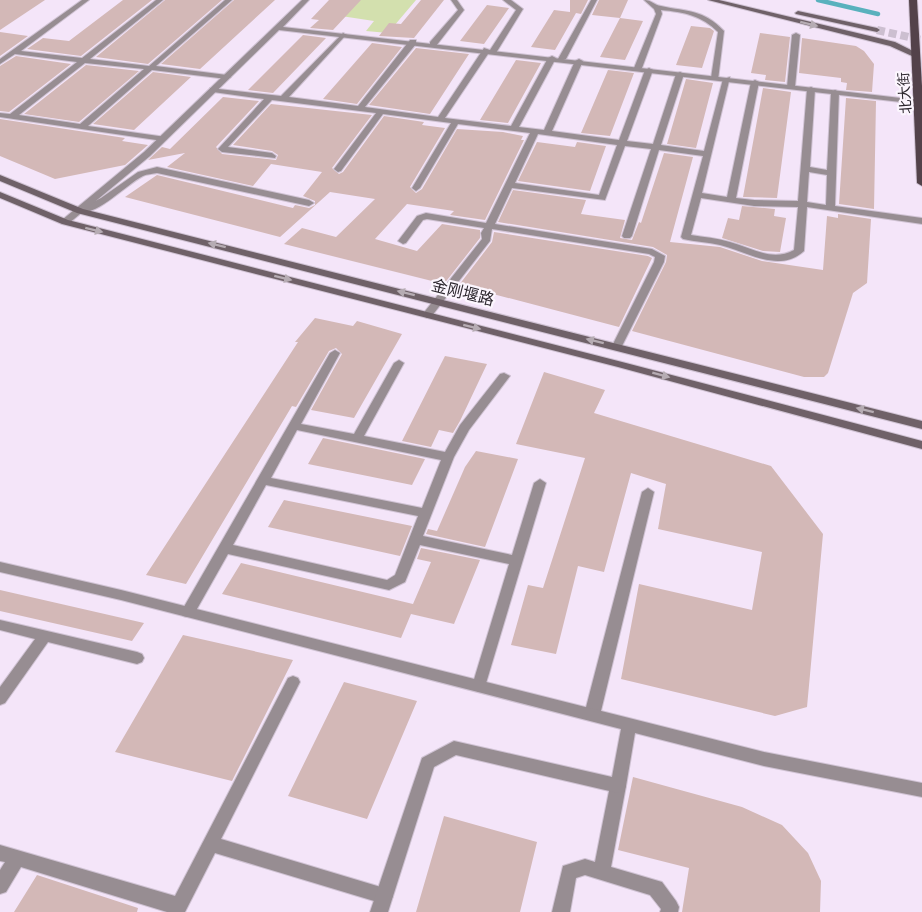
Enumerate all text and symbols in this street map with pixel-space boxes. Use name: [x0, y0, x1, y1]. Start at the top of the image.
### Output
one-way arrow: [800, 19, 818, 29]
street label: 北大街: [892, 71, 916, 115]
one-way arrow: [85, 225, 103, 235]
one-way arrow: [208, 240, 226, 250]
street label: 金刚堰路: [429, 273, 497, 311]
one-way arrow: [274, 274, 292, 284]
one-way arrow: [397, 287, 415, 297]
one-way arrow: [463, 322, 481, 332]
one-way arrow: [586, 336, 604, 345]
one-way arrow: [652, 371, 670, 381]
one-way arrow: [856, 405, 875, 415]

